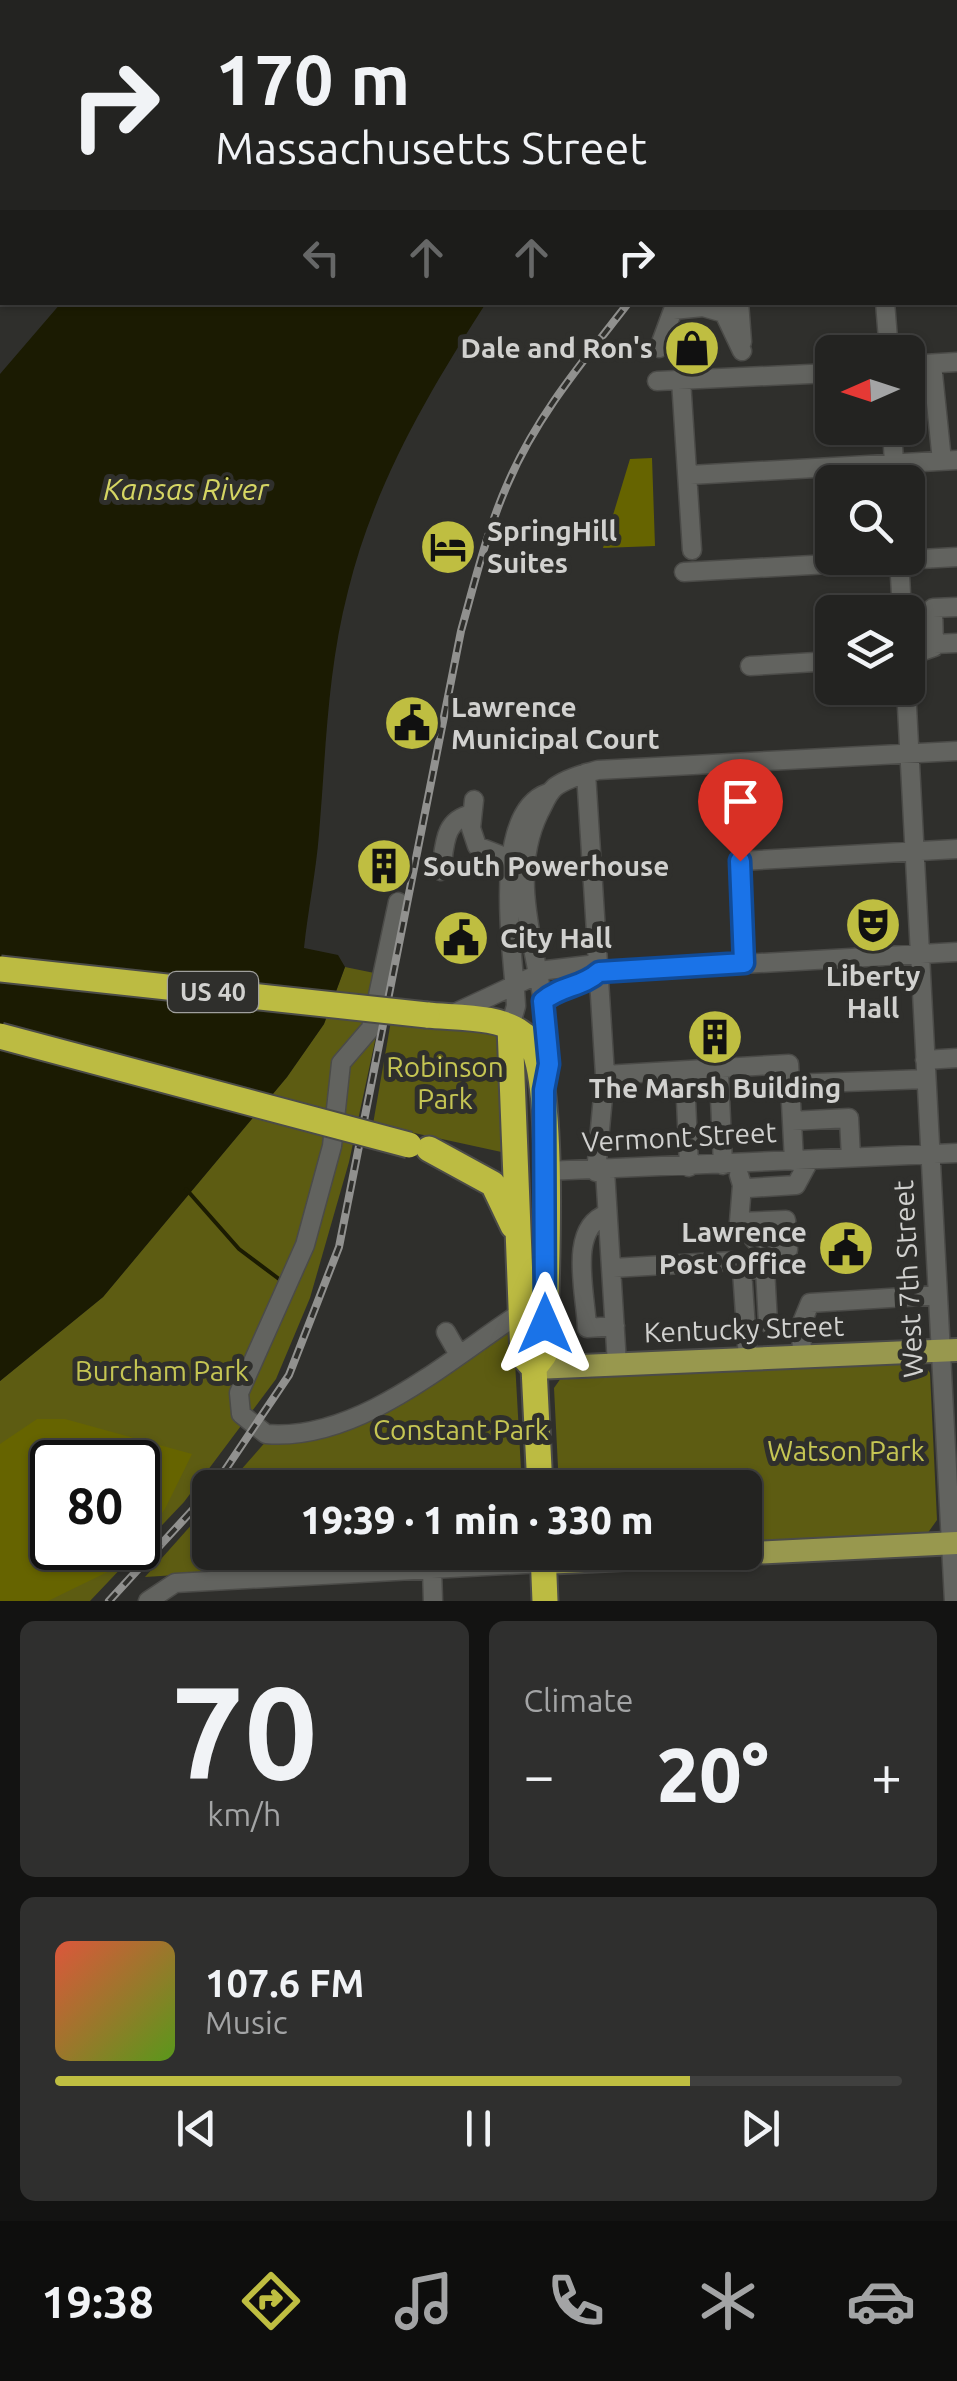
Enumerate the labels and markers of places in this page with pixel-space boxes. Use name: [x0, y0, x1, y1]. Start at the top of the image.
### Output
shop icon: Dale and Ron's: [662, 318, 722, 378]
place label: Dale and Ron's: [460, 332, 653, 363]
place label: SpringHill Suites: [487, 515, 617, 578]
hotel icon: SpringHill Suites: [418, 517, 478, 577]
place label: Lawrence Municipal Court: [451, 691, 660, 754]
public building icon: Lawrence Municipal Court: [382, 693, 442, 753]
pin: [698, 759, 783, 862]
building icon: South Powerhouse: [354, 836, 414, 896]
place label: South Powerhouse: [423, 850, 669, 881]
theatre icon: Liberty Hall: [843, 895, 903, 955]
public building icon: City Hall: [431, 908, 491, 968]
place label: City Hall: [500, 922, 612, 953]
place label: Liberty Hall: [826, 960, 921, 1023]
building icon: The Marsh Building: [685, 1007, 745, 1067]
place label: The Marsh Building: [589, 1072, 841, 1103]
place label: Lawrence Post Office: [659, 1216, 807, 1279]
public building icon: Lawrence Post Office: [816, 1218, 876, 1278]

